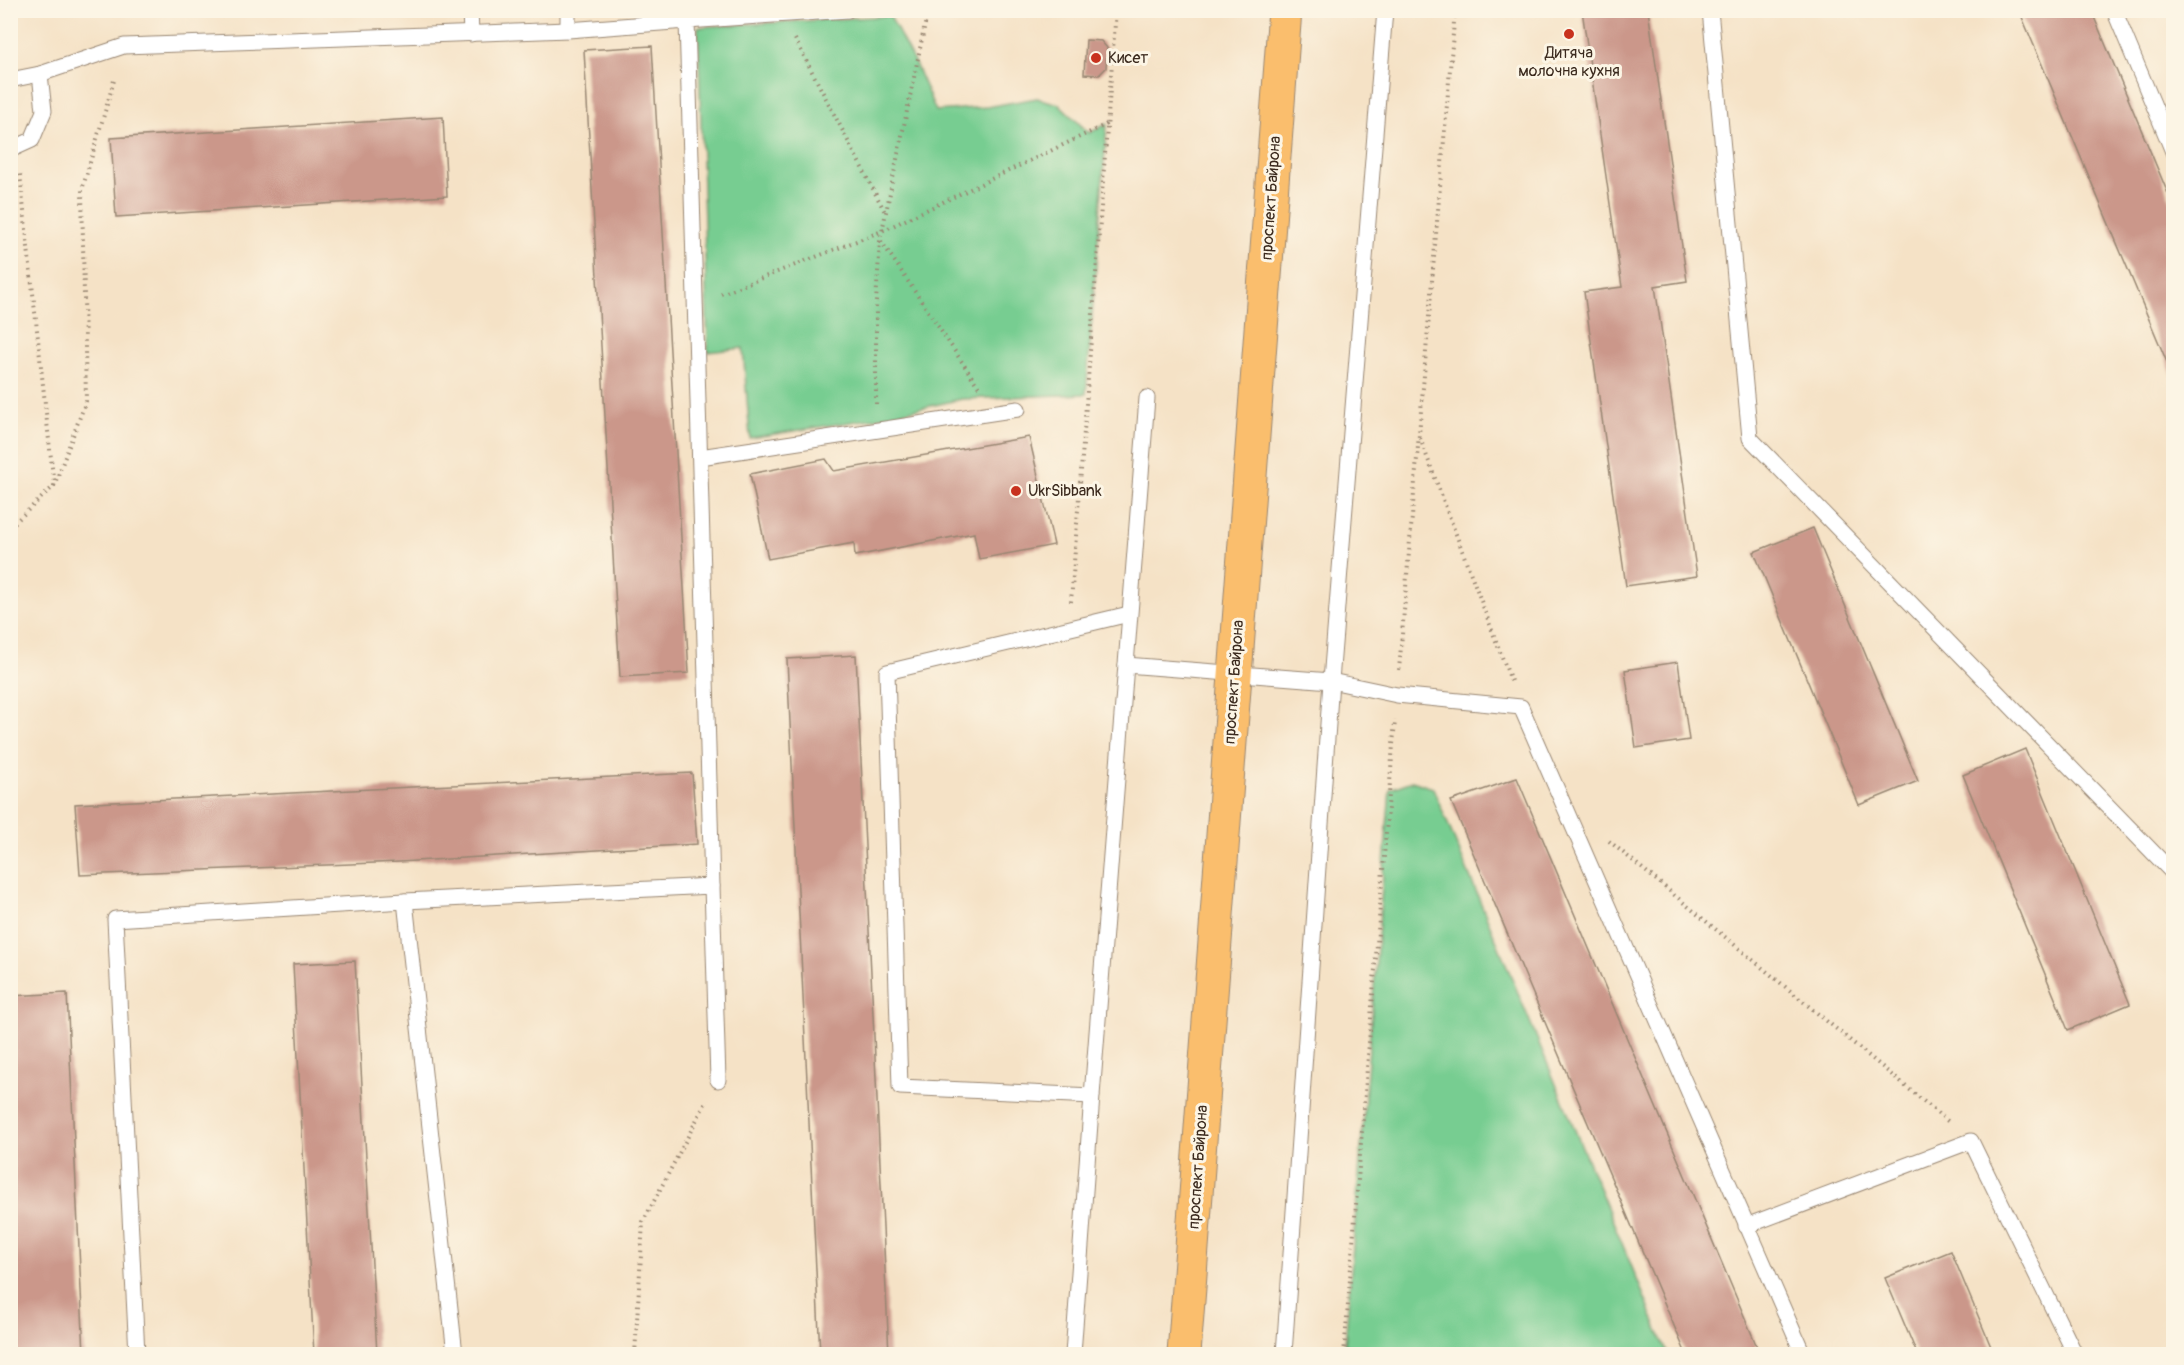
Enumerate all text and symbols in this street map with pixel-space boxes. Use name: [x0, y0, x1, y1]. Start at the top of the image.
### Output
marker: Дитяча молочна кухня: [1562, 27, 1576, 41]
place label: Дитяча молочна кухня: [1518, 43, 1620, 81]
place label: Кисет: [1108, 48, 1148, 68]
marker: Кисет: [1089, 51, 1103, 65]
street label: проспект Байрона: [1257, 135, 1285, 261]
place label: UkrSibbank: [1028, 481, 1102, 501]
marker: UkrSibbank: [1009, 484, 1023, 498]
street label: проспект Байрона: [1220, 619, 1248, 745]
street label: проспект Байрона: [1184, 1104, 1212, 1230]

